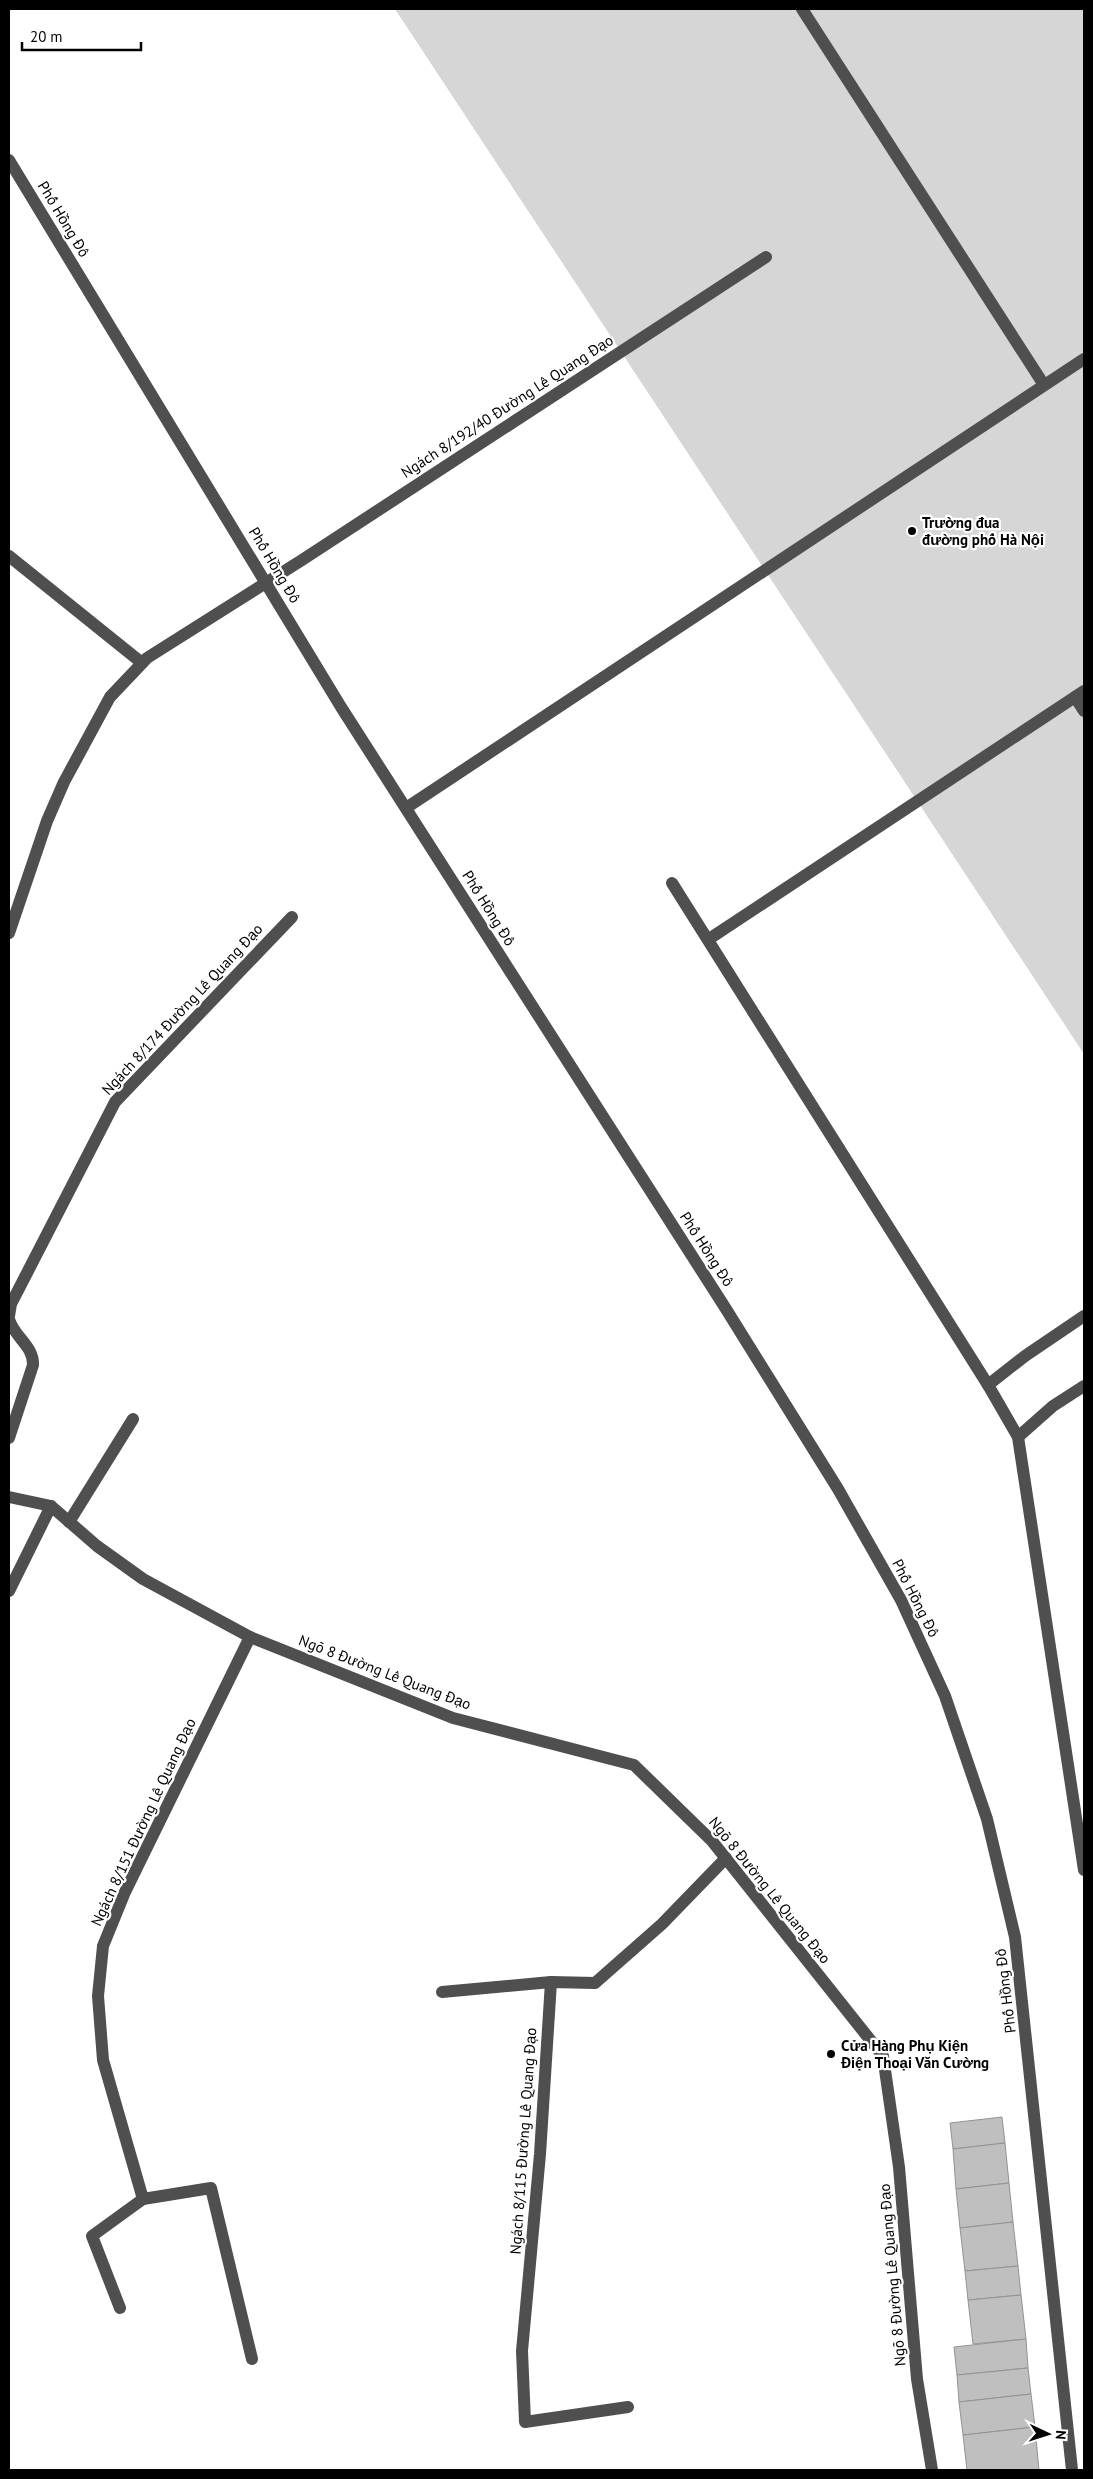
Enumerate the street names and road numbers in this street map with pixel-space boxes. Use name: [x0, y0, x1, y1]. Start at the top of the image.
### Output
street label: Phố Hồng Đô: [34, 178, 94, 260]
street label: Ngách 8/192/40 Đường Lê Quang Đạo: [397, 330, 617, 482]
street label: Phố Hồng Đô: [245, 524, 305, 606]
street label: Phố Hồng Đô: [458, 867, 520, 949]
street label: Ngách 8/174 Đường Lê Quang Đạo: [98, 919, 266, 1099]
street label: Phố Hồng Đô: [676, 1208, 738, 1290]
street label: Phố Hồng Đô: [888, 1556, 944, 1640]
street label: Ngõ 8 Đường Lê Quang Đạo: [296, 1630, 474, 1714]
street label: Ngách 8/151 Đường Lê Quang Đạo: [86, 1715, 200, 1929]
street label: Ngõ 8 Đường Lê Quang Đạo: [705, 1813, 835, 1967]
street label: Phố Hồng Đô: [990, 1948, 1020, 2034]
street label: Ngách 8/115 Đường Lê Quang Đạo: [506, 2027, 540, 2255]
street label: Ngõ 8 Đường Lê Quang Đạo: [875, 2183, 909, 2367]

